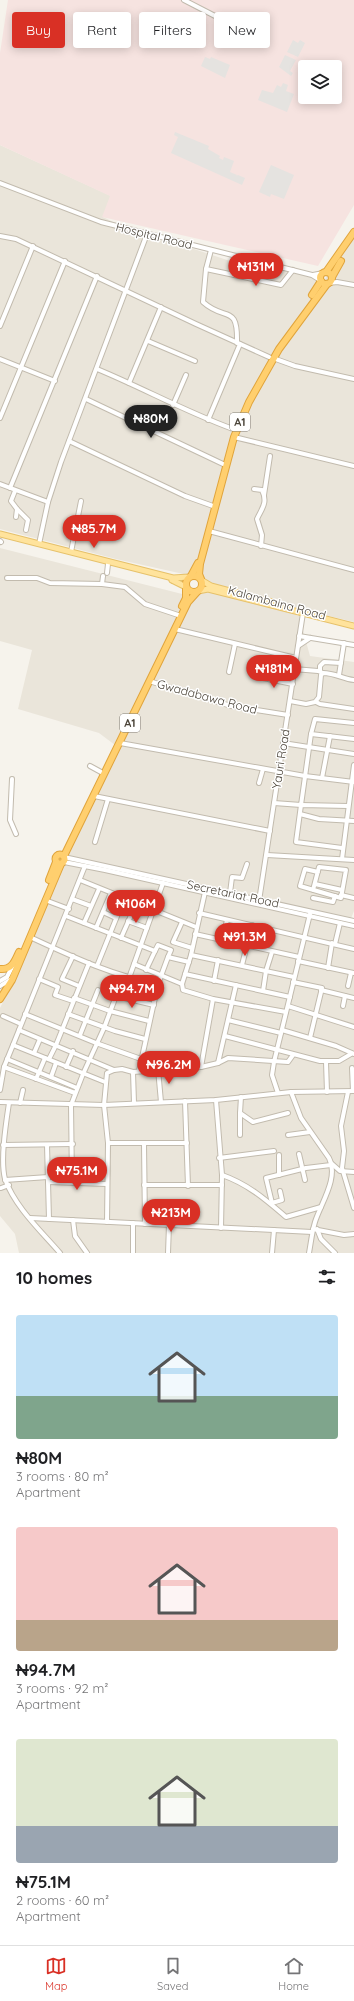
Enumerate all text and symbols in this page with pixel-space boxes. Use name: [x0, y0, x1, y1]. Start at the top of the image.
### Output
chip: Buy: [12, 12, 65, 48]
chip: Rent: [73, 12, 131, 48]
chip: Filters: [139, 12, 206, 48]
chip: New: [214, 12, 270, 48]
map controls: [298, 60, 342, 104]
button: layers: [298, 60, 342, 104]
street label: Hospital Road: [114, 219, 194, 252]
pin: ₦131M: [228, 253, 284, 287]
text: ₦131M: [237, 258, 275, 274]
pin: ₦80M: [127, 405, 175, 439]
text: ₦80M: [133, 410, 169, 426]
road number: A1: [230, 413, 250, 431]
pin: ₦85.7M: [61, 515, 127, 549]
text: ₦85.7M: [72, 520, 116, 536]
street label: Kalambaina Road: [227, 582, 328, 623]
pin: ₦181M: [246, 655, 302, 689]
text: ₦181M: [255, 660, 293, 676]
street label: Gwadabawa Road: [155, 676, 259, 717]
road number: A1: [120, 714, 140, 732]
street label: Yauri Road: [268, 728, 293, 790]
street label: Secretariat Road: [186, 876, 281, 911]
pin: ₦106M: [108, 890, 164, 924]
text: ₦106M: [116, 895, 156, 911]
pin: ₦91.3M: [212, 923, 278, 957]
text: ₦91.3M: [224, 928, 266, 944]
pin: ₦94.7M: [99, 975, 165, 1009]
text: ₦94.7M: [109, 980, 155, 996]
pin: ₦96.2M: [136, 1051, 202, 1085]
text: ₦96.2M: [146, 1056, 192, 1072]
pin: ₦75.1M: [44, 1157, 110, 1191]
text: ₦75.1M: [56, 1162, 98, 1178]
pin: ₦213M: [143, 1199, 199, 1233]
text: ₦213M: [151, 1204, 191, 1220]
icon: filters: [316, 1266, 338, 1288]
text: 10 homes: [16, 1267, 92, 1288]
icon: home: [141, 1341, 213, 1413]
text: ₦80M: [16, 1447, 62, 1468]
text: 3 rooms · 80 m²: [16, 1468, 109, 1484]
text: Apartment: [16, 1484, 81, 1500]
icon: home: [141, 1553, 213, 1625]
text: ₦94.7M: [16, 1659, 76, 1680]
text: 3 rooms · 92 m²: [16, 1680, 108, 1696]
text: Apartment: [16, 1696, 81, 1712]
icon: home: [141, 1765, 213, 1837]
text: ₦75.1M: [16, 1871, 71, 1892]
text: 2 rooms · 60 m²: [16, 1892, 109, 1908]
text: Apartment: [16, 1908, 81, 1924]
tab: Map: [45, 1955, 67, 1993]
tab: Saved: [157, 1955, 188, 1993]
tab: Home: [278, 1955, 309, 1993]

